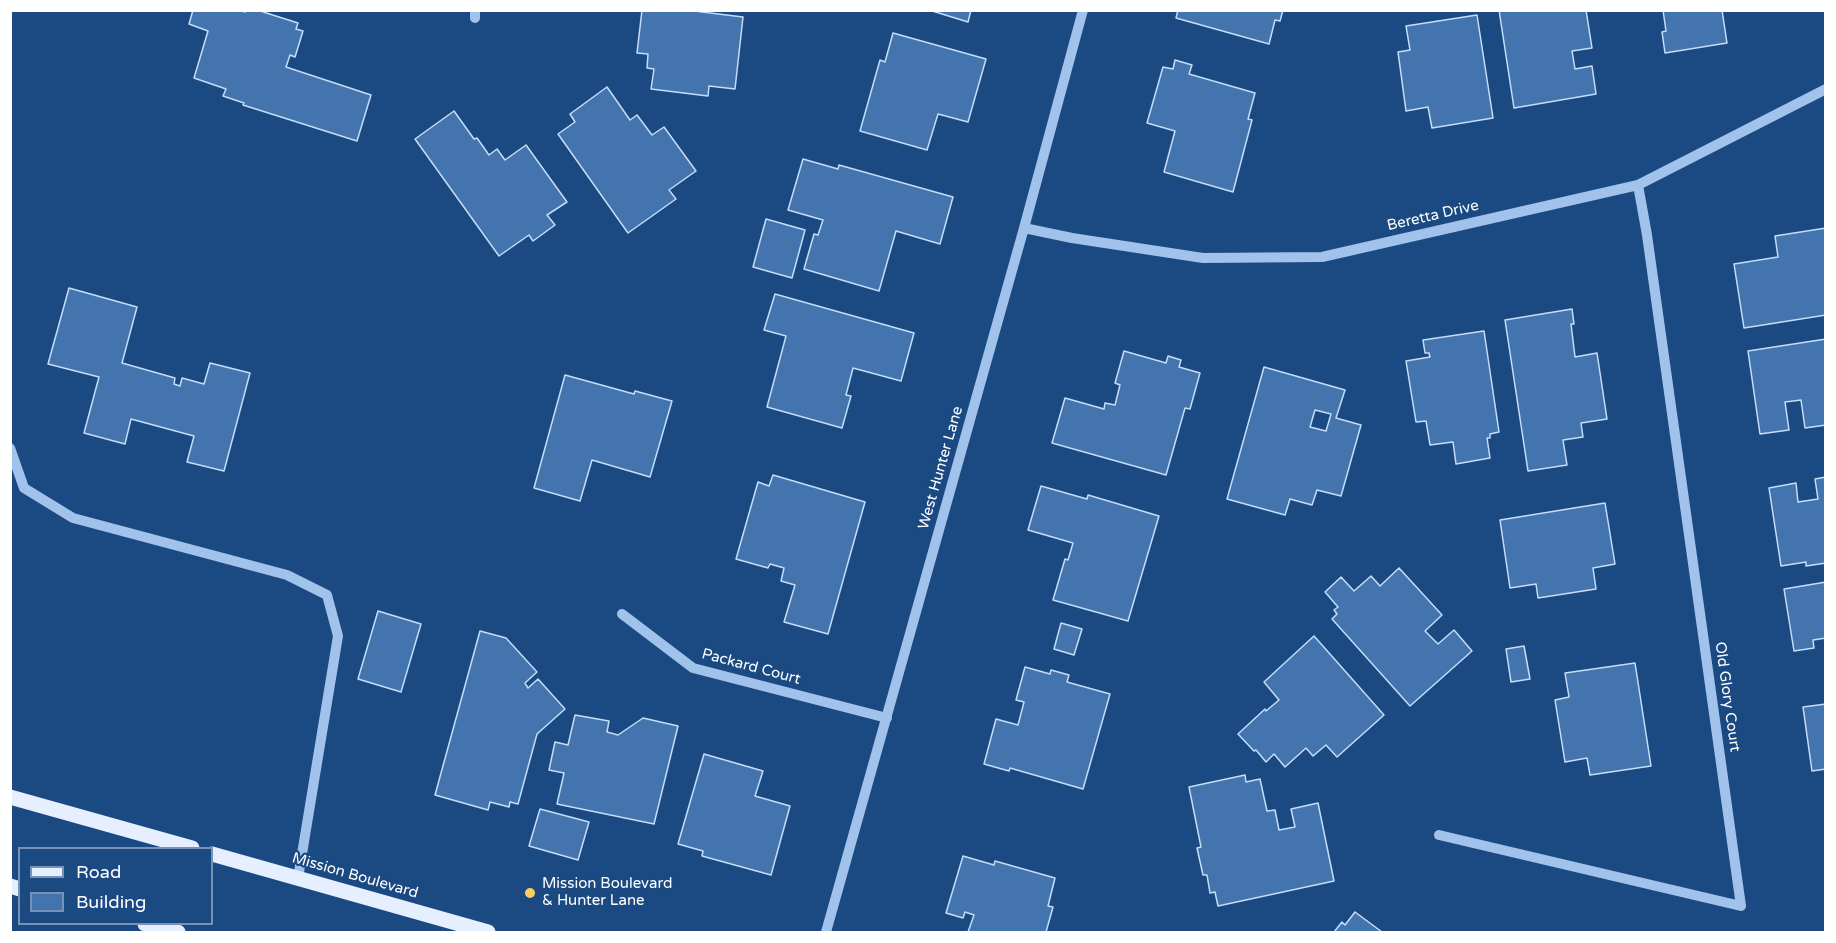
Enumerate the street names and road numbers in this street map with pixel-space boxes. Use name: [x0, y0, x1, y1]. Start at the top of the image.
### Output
street label: Beretta Drive: [1385, 197, 1481, 235]
street label: West Hunter Lane: [915, 404, 967, 532]
street label: Old Glory Court: [1710, 641, 1744, 753]
street label: Packard Court: [700, 645, 802, 689]
street label: Mission Boulevard: [290, 849, 420, 903]

